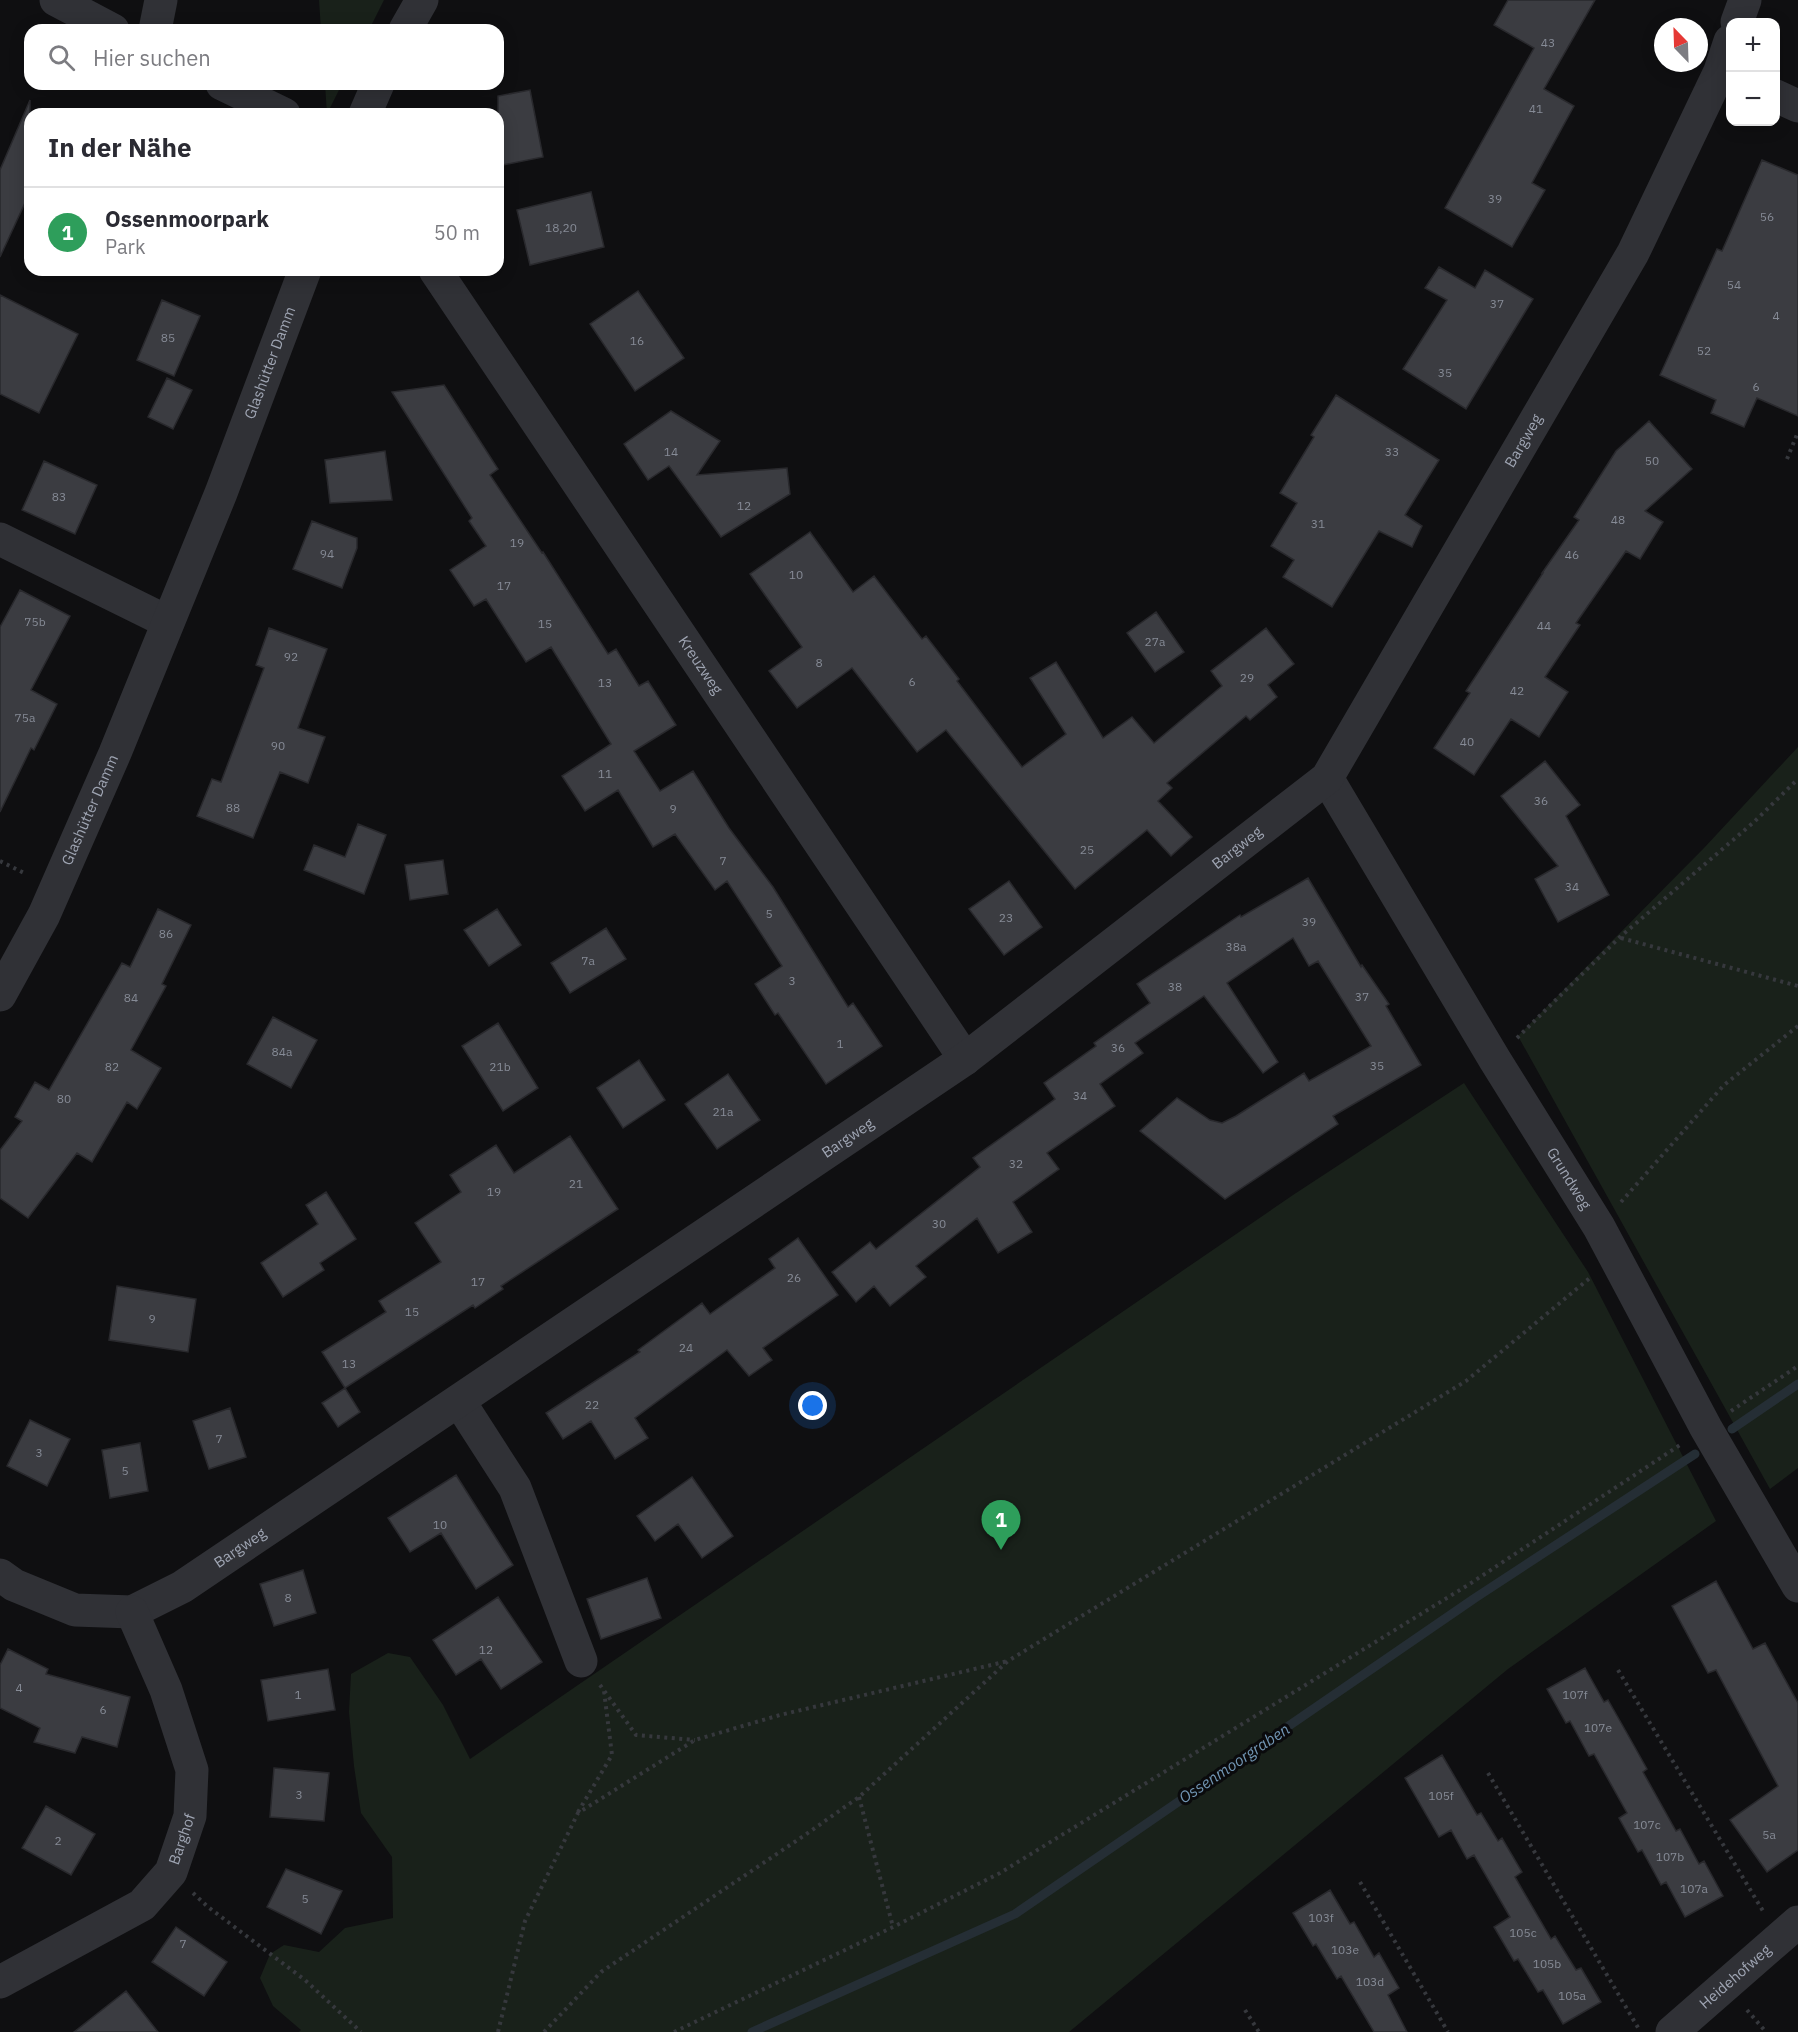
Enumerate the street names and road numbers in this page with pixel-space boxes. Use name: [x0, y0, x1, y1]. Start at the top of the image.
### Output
street label: Glashütter Damm: [240, 304, 299, 422]
street label: Bargweg: [1500, 410, 1546, 471]
street label: Kreuzweg: [674, 632, 727, 698]
street label: Glashütter Damm: [57, 751, 122, 868]
street label: Bargweg: [1208, 822, 1266, 873]
street label: Bargweg: [818, 1113, 877, 1162]
street label: Grundweg: [1543, 1144, 1596, 1213]
street label: Bargweg: [210, 1523, 269, 1572]
street label: Barghof: [164, 1811, 199, 1867]
street label: Heidehofweg: [1695, 1940, 1775, 2013]

